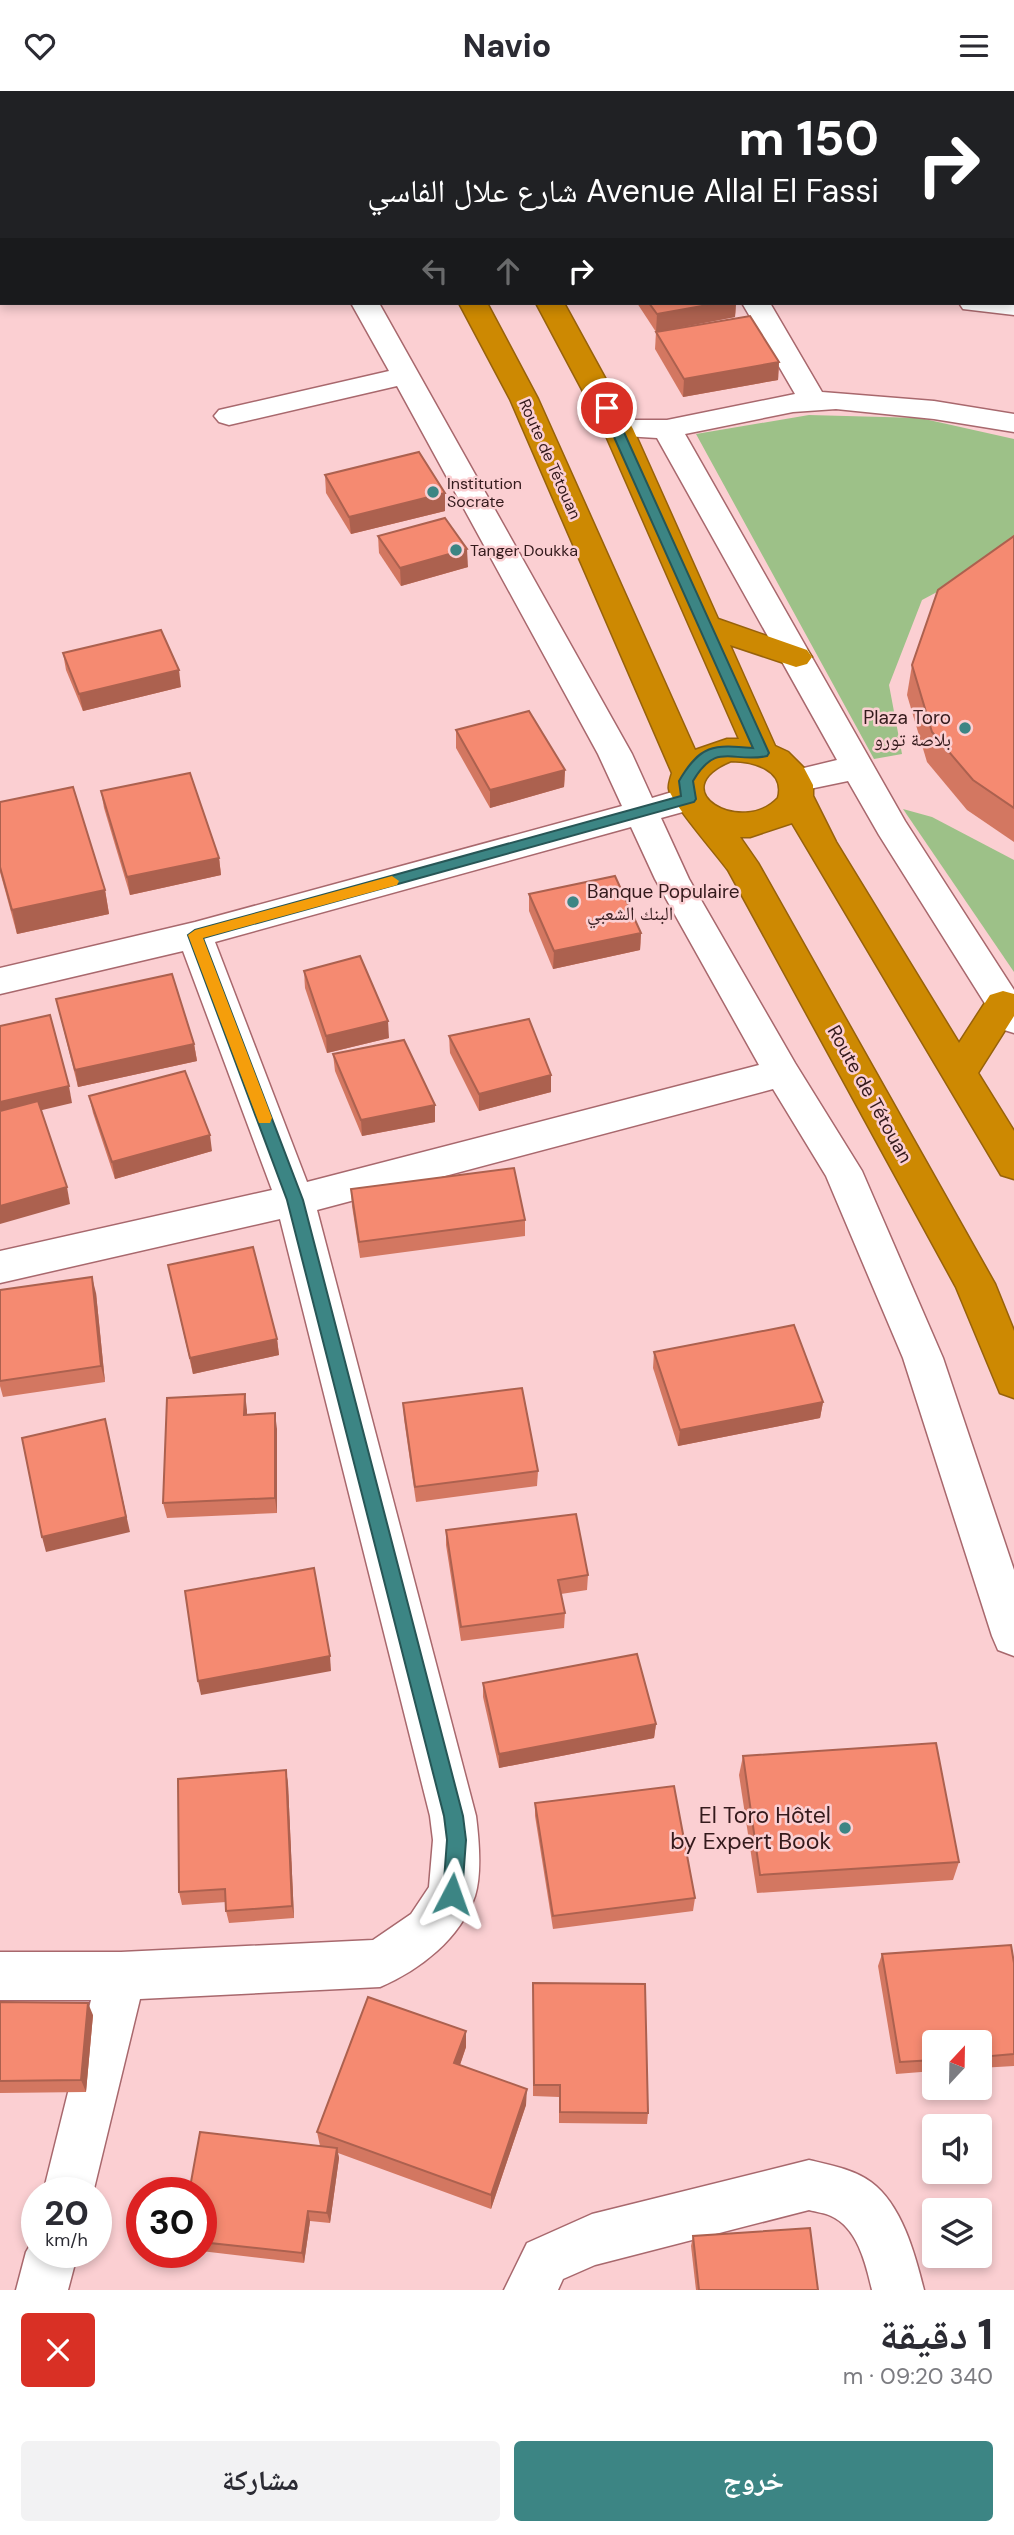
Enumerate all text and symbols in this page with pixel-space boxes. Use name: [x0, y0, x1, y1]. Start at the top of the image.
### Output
text: Navio: [463, 25, 551, 67]
icon: heart: [21, 27, 59, 65]
icon: menu: [955, 27, 993, 65]
text: 150 m: [739, 106, 879, 170]
icon: right: [903, 119, 994, 210]
text: Avenue Allal El Fassi شارع علال الفاسي: [367, 170, 879, 212]
icon: left: [416, 252, 454, 290]
icon: ahead: [489, 252, 527, 290]
icon: right: [562, 252, 600, 290]
pin: [577, 378, 637, 438]
icon: arrive: [588, 389, 626, 427]
street label: Route de Tétouan: [514, 396, 586, 522]
place label: Institution Socrate: [447, 473, 522, 512]
marker: Institution Socrate: [425, 484, 441, 500]
place label: Tanger Doukka: [470, 540, 578, 561]
marker: Tanger Doukka: [448, 542, 464, 558]
place label: Plaza Toro بلاصة تورو: [863, 705, 951, 752]
marker: Plaza Toro بلاصة تورو: [957, 720, 973, 736]
place label: Banque Populaire البنك الشعبي: [587, 879, 739, 928]
marker: Banque Populaire البنك الشعبي: [565, 894, 581, 910]
street label: Route de Tétouan: [822, 1021, 918, 1167]
place label: El Toro Hôtel by Expert Book: [670, 1800, 831, 1856]
marker: El Toro Hôtel by Expert Book: [837, 1820, 853, 1836]
position arrow: [415, 1857, 489, 1931]
north arrow: [922, 2030, 992, 2100]
map controls: [922, 2030, 992, 2268]
button: sound: [922, 2114, 992, 2184]
speed limit sign: 30: [126, 2177, 217, 2268]
text: 20: [44, 2190, 89, 2236]
button: layers: [922, 2198, 992, 2268]
text: km/h: [45, 2228, 88, 2252]
text: 1 دقيقة: [880, 2307, 993, 2362]
button: close: [21, 2313, 95, 2387]
text: 340 m · 09:20: [843, 2361, 993, 2391]
button: مشاركة: [21, 2441, 500, 2521]
button: خروج: [514, 2441, 993, 2521]

